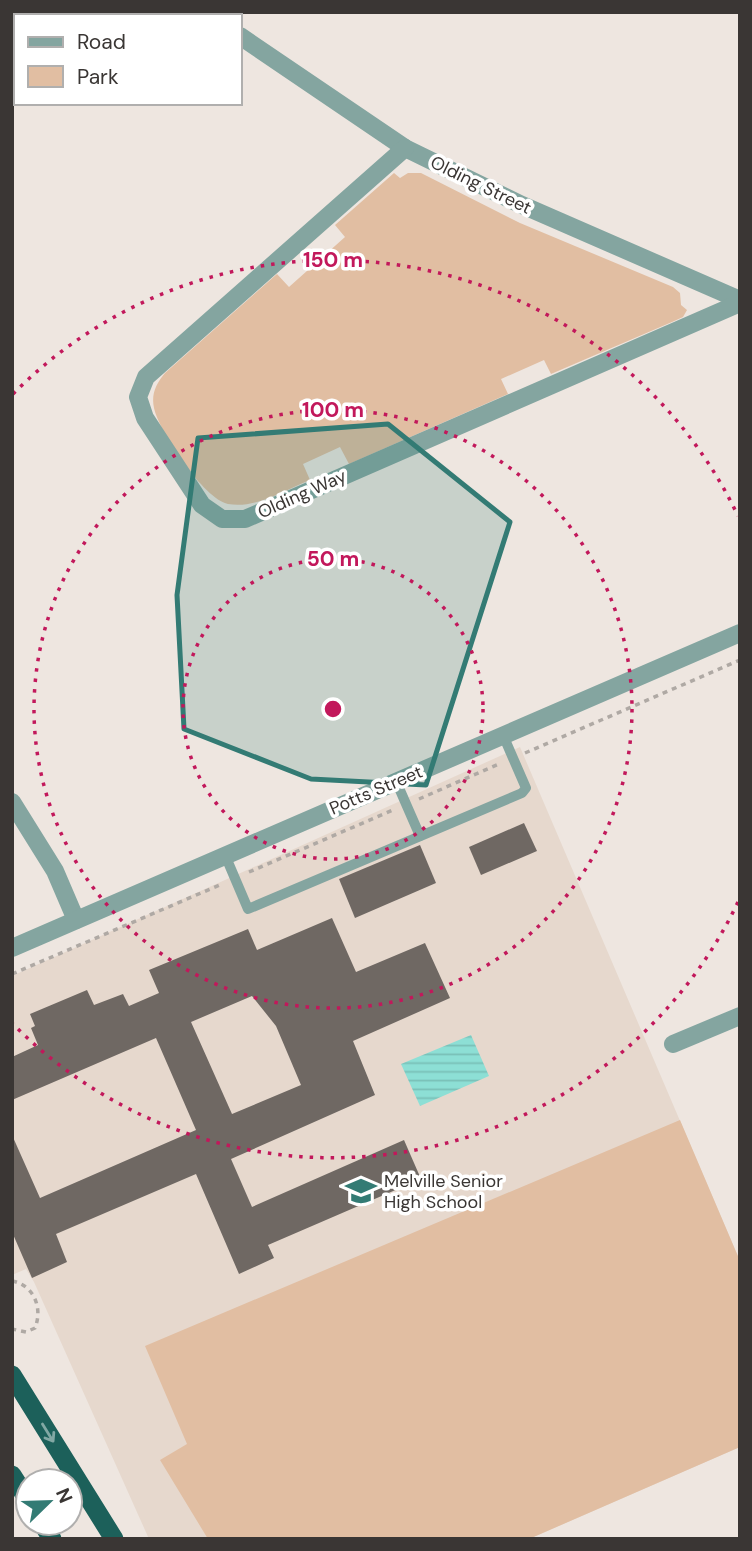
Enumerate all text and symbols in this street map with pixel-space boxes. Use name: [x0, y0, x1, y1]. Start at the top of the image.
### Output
legend: [14, 14, 242, 105]
text: Road: [77, 28, 126, 56]
text: Park: [77, 63, 119, 91]
street label: Olding Street: [426, 150, 536, 220]
text: 150 m: [303, 246, 363, 274]
text: 100 m: [302, 396, 364, 424]
street label: Olding Way: [254, 464, 350, 524]
text: 50 m: [307, 545, 359, 573]
centre of rings: [321, 697, 345, 721]
street label: Potts Street: [326, 760, 426, 820]
place label: Melville Senior High School: [384, 1169, 503, 1214]
school or university icon: Melville Senior High School: [344, 1174, 378, 1208]
one-way arrow: [42, 1422, 56, 1442]
north arrow: [14, 1467, 84, 1537]
text: N: [50, 1484, 78, 1507]

